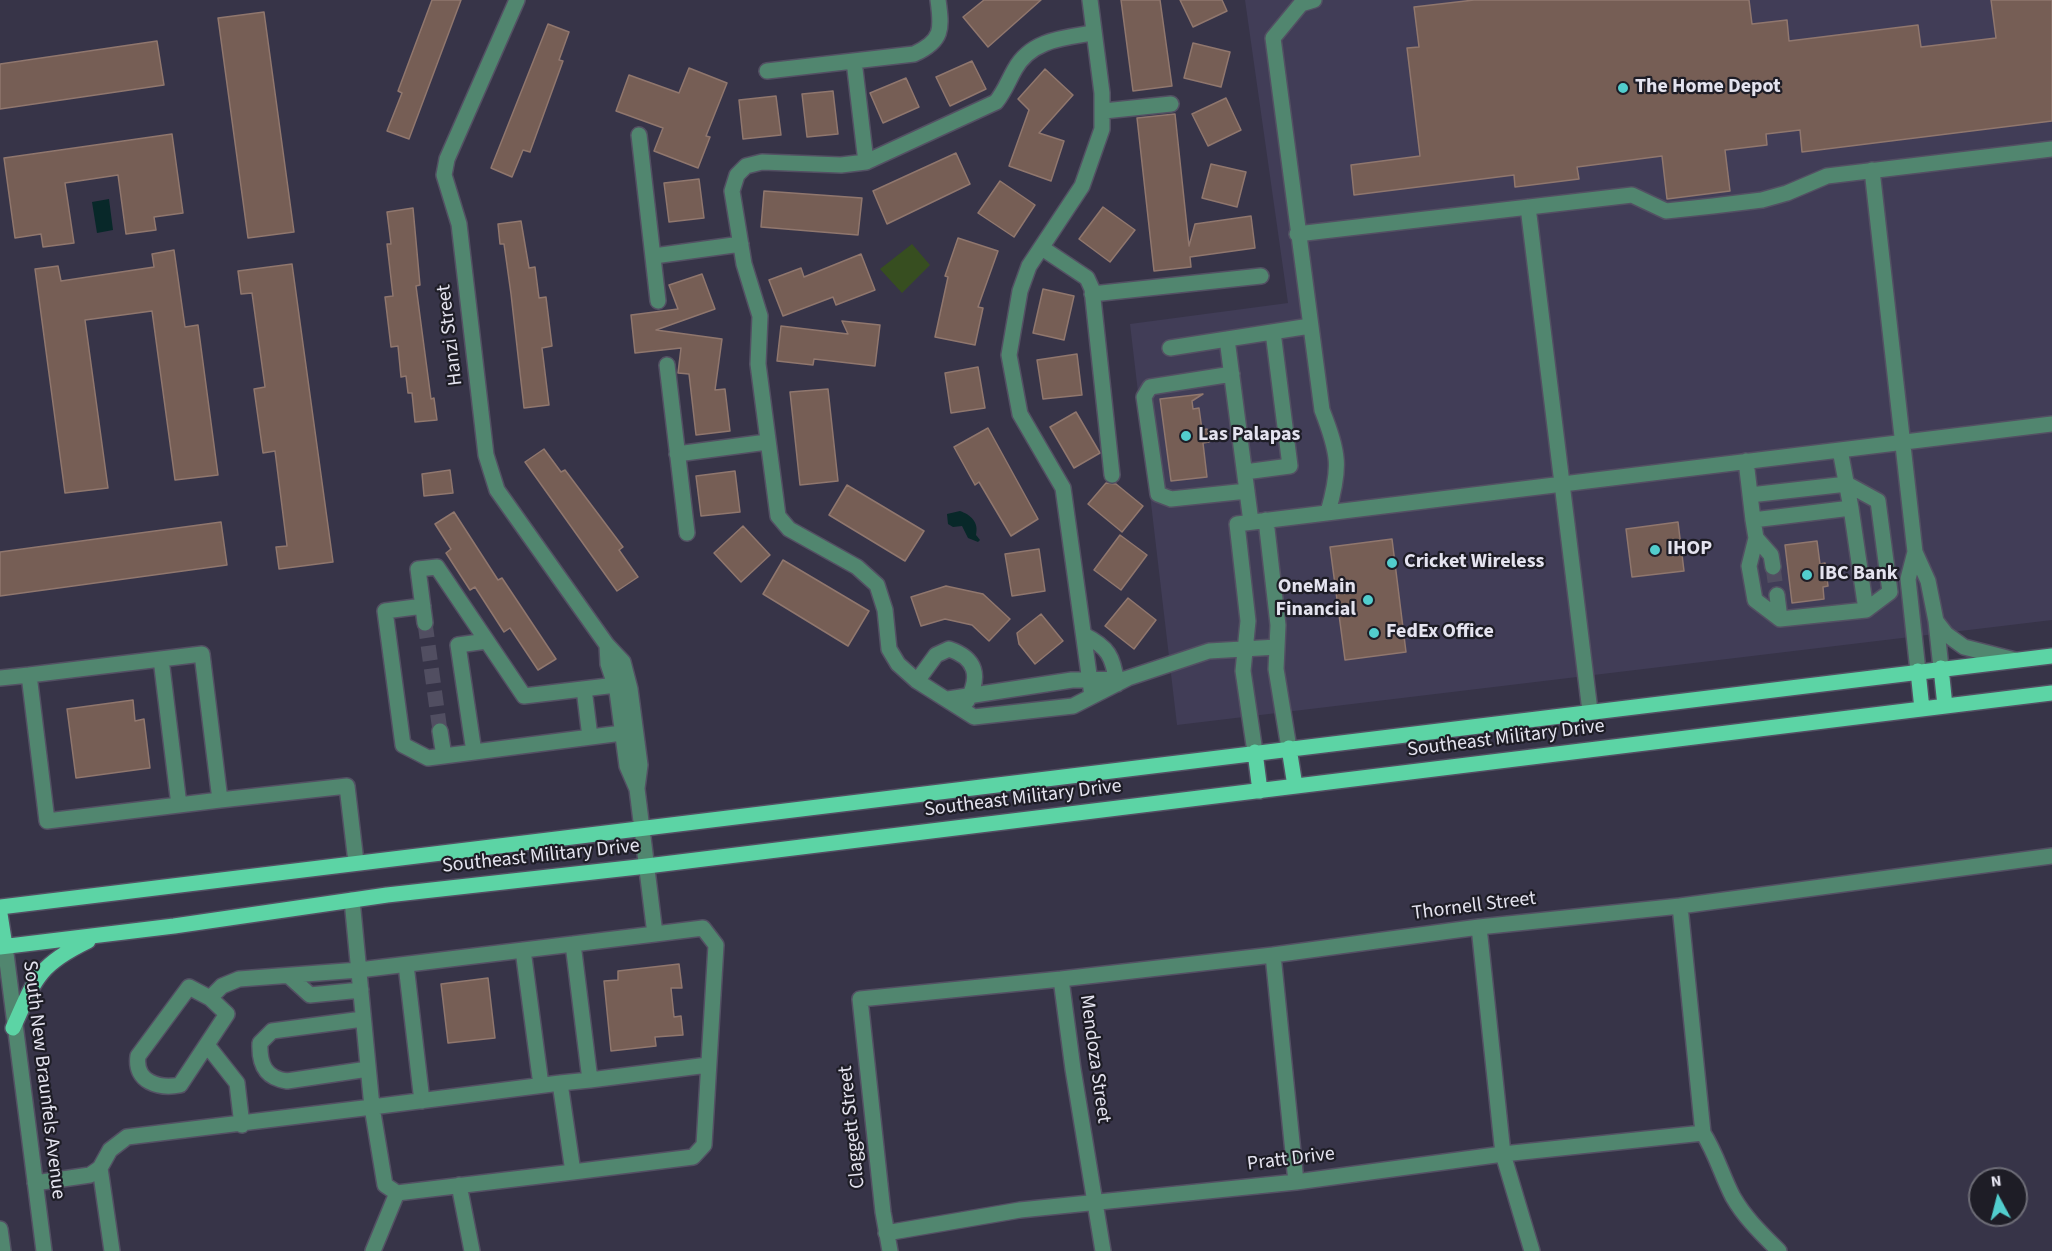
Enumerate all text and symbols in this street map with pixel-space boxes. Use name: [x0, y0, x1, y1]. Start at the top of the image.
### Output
place label: The Home Depot: [1635, 76, 1781, 100]
marker: The Home Depot: [1616, 81, 1630, 95]
street label: Hanzi Street: [433, 283, 469, 387]
place label: Las Palapas: [1198, 424, 1300, 448]
marker: Las Palapas: [1179, 429, 1193, 443]
place label: IHOP: [1667, 538, 1712, 562]
marker: IHOP: [1648, 543, 1662, 557]
place label: Cricket Wireless: [1404, 551, 1544, 575]
marker: Cricket Wireless: [1385, 556, 1399, 570]
place label: IBC Bank: [1819, 563, 1898, 587]
marker: IBC Bank: [1800, 568, 1814, 582]
place label: OneMain Financial: [1275, 576, 1356, 623]
marker: OneMain Financial: [1361, 593, 1375, 607]
place label: FedEx Office: [1386, 621, 1494, 645]
marker: FedEx Office: [1367, 626, 1381, 640]
street label: Southeast Military Drive: [1406, 715, 1606, 763]
street label: Southeast Military Drive: [923, 775, 1123, 823]
street label: Southeast Military Drive: [441, 835, 641, 879]
street label: Thornell Street: [1411, 888, 1537, 926]
street label: South New Braunfels Avenue: [16, 959, 70, 1201]
street label: Mendoza Street: [1073, 993, 1115, 1125]
street label: Claggett Street: [835, 1064, 871, 1190]
street label: Pratt Drive: [1246, 1143, 1336, 1177]
north arrow: [1968, 1167, 2028, 1227]
text: N: [1989, 1170, 2003, 1193]

